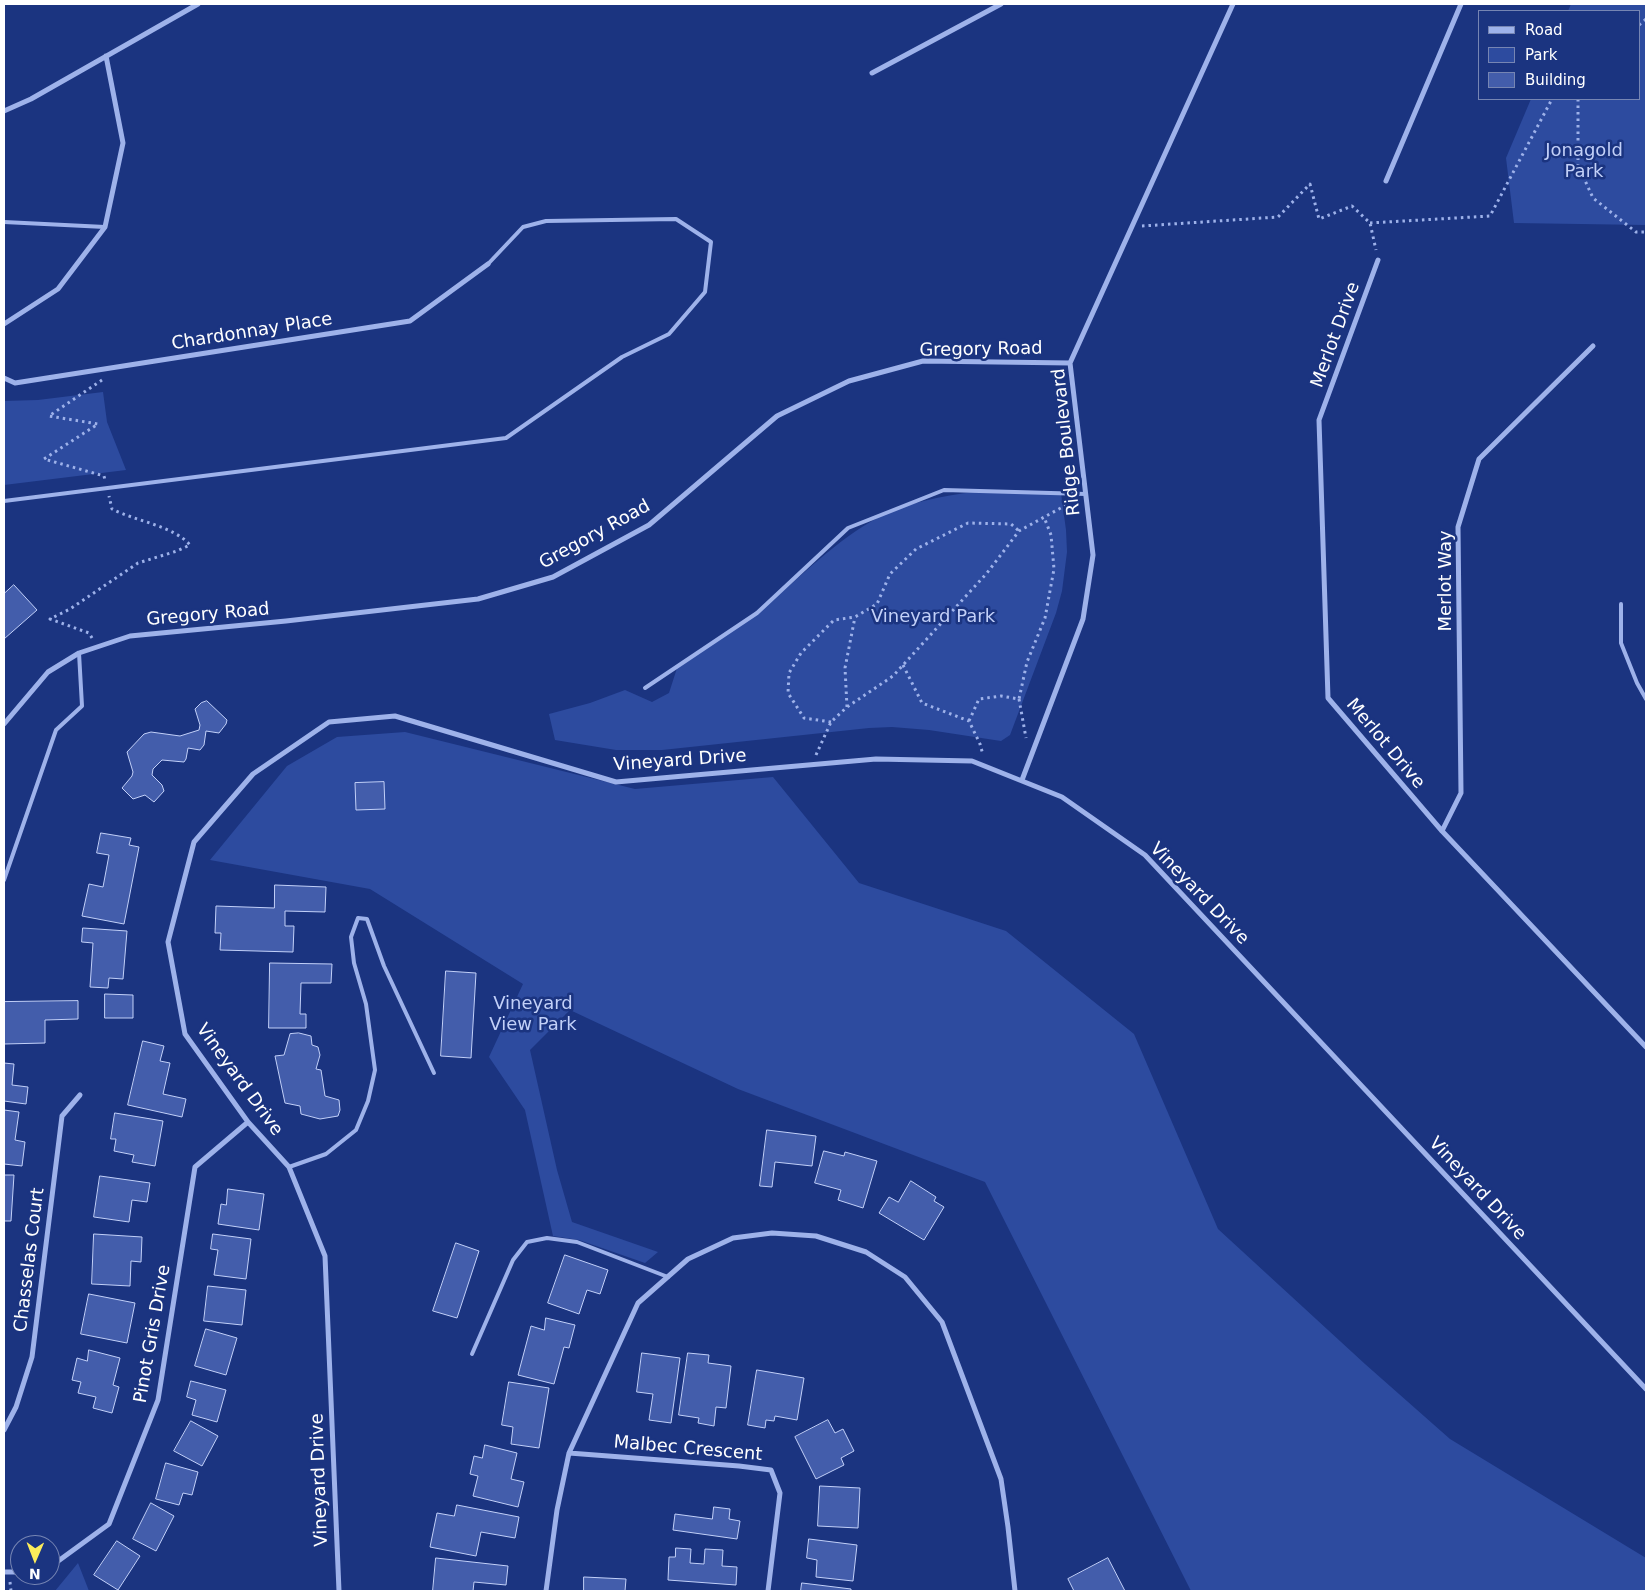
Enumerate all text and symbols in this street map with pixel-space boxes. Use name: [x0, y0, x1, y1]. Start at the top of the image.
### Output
legend: [1478, 10, 1640, 100]
text: Road: [1525, 21, 1563, 39]
text: Park: [1525, 46, 1557, 64]
text: Building: [1525, 71, 1586, 89]
park label: Jonagold Park: [1545, 140, 1623, 182]
street label: Merlot Drive: [1307, 279, 1365, 391]
street label: Chardonnay Place: [170, 309, 334, 355]
street label: Gregory Road: [919, 338, 1043, 362]
street label: Ridge Boulevard: [1049, 367, 1085, 517]
street label: Gregory Road: [536, 496, 654, 574]
street label: Merlot Way: [1435, 530, 1457, 632]
street label: Gregory Road: [146, 599, 270, 631]
park label: Vineyard Park: [871, 606, 995, 628]
street label: Merlot Drive: [1341, 695, 1429, 793]
street label: Vineyard Drive: [613, 746, 747, 776]
street label: Vineyard Drive: [1145, 839, 1253, 949]
park label: Vineyard View Park: [489, 993, 577, 1036]
street label: Vineyard Drive: [191, 1020, 287, 1140]
street label: Vineyard Drive: [1424, 1133, 1530, 1245]
street label: Chasselas Court: [10, 1187, 50, 1333]
street label: Pinot Gris Drive: [130, 1263, 176, 1405]
street label: Vineyard Drive: [307, 1413, 333, 1547]
street label: Malbec Crescent: [613, 1432, 763, 1466]
north arrow: [10, 1535, 60, 1585]
text: N: [29, 1566, 41, 1582]

